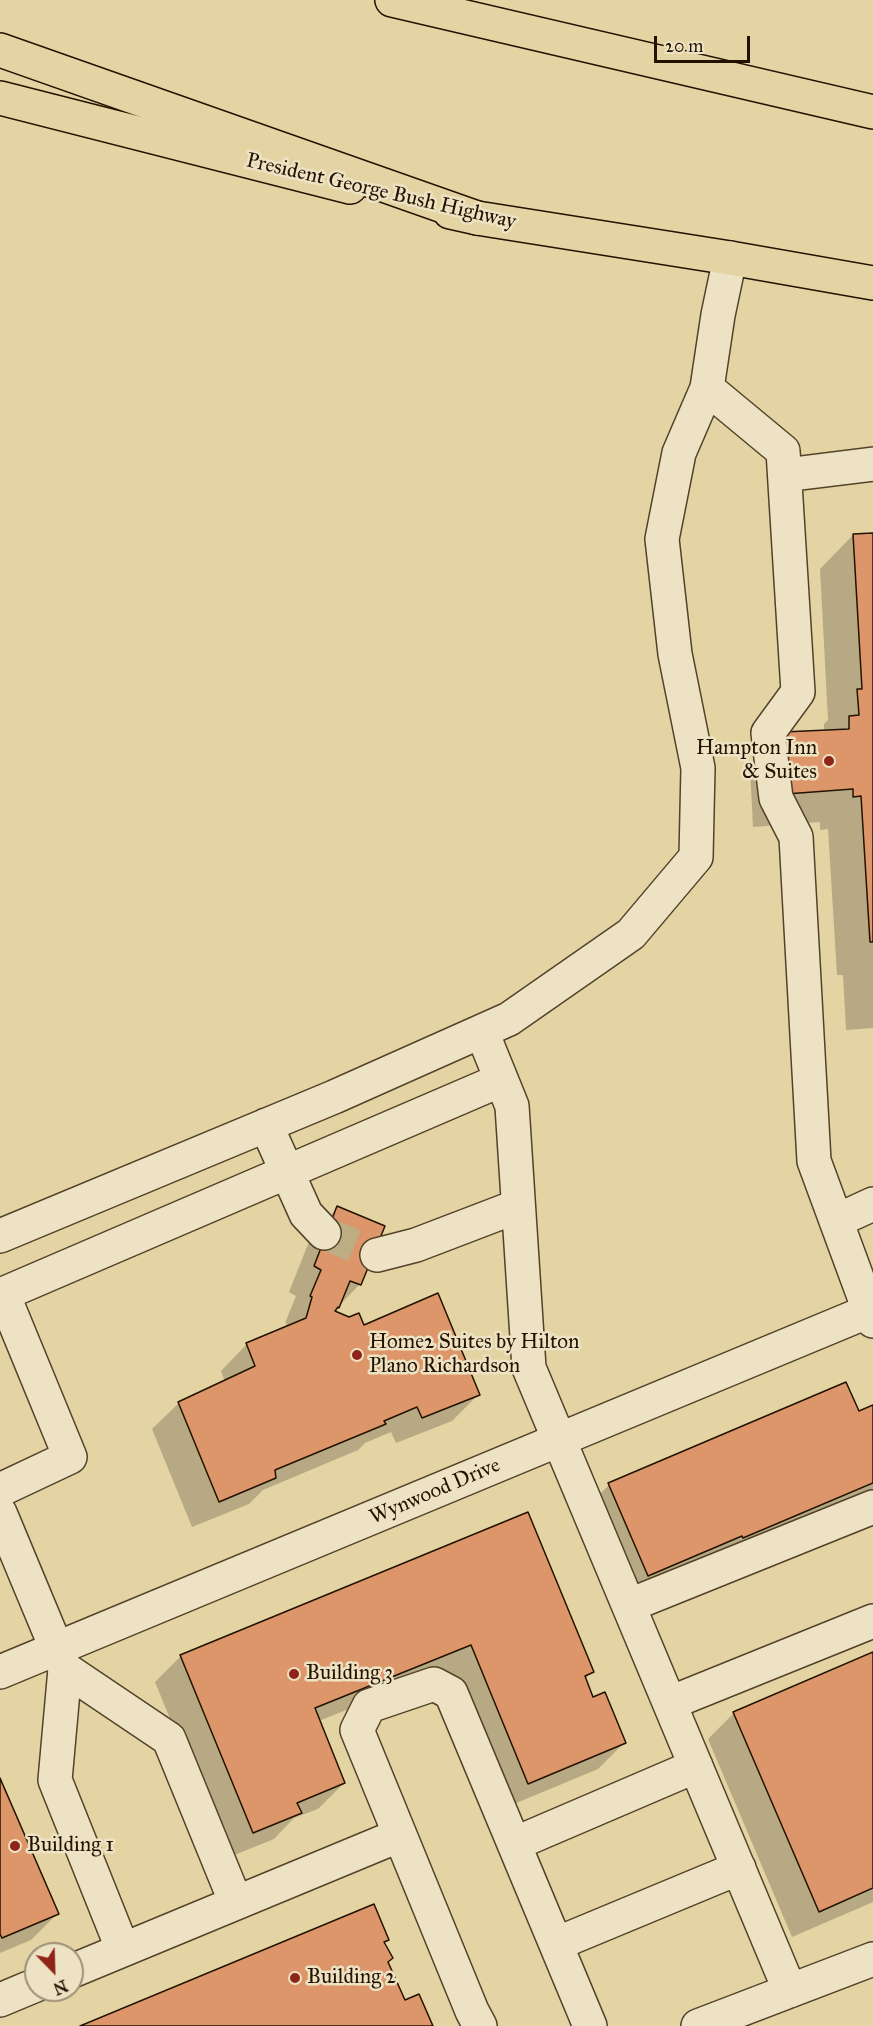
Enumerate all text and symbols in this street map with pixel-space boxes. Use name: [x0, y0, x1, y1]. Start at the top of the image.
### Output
scale bar: [657, 24, 753, 62]
text: 20 m: [665, 35, 703, 57]
street label: President George Bush Highway: [244, 149, 518, 235]
place label: Hampton Inn & Suites: [696, 736, 817, 786]
marker: Hampton Inn & Suites: [822, 754, 836, 768]
place label: Home2 Suites by Hilton Plano Richardson: [369, 1330, 579, 1380]
marker: Home2 Suites by Hilton Plano Richardson: [350, 1348, 364, 1362]
street label: Wynwood Drive: [366, 1453, 504, 1531]
place label: Building 3: [306, 1661, 393, 1687]
marker: Building 3: [287, 1667, 301, 1681]
place label: Building 1: [27, 1833, 114, 1859]
marker: Building 1: [8, 1839, 22, 1853]
north arrow: [24, 1942, 84, 2002]
place label: Building 2: [307, 1965, 396, 1991]
marker: Building 2: [288, 1971, 302, 1985]
text: N: [50, 1976, 70, 1999]

